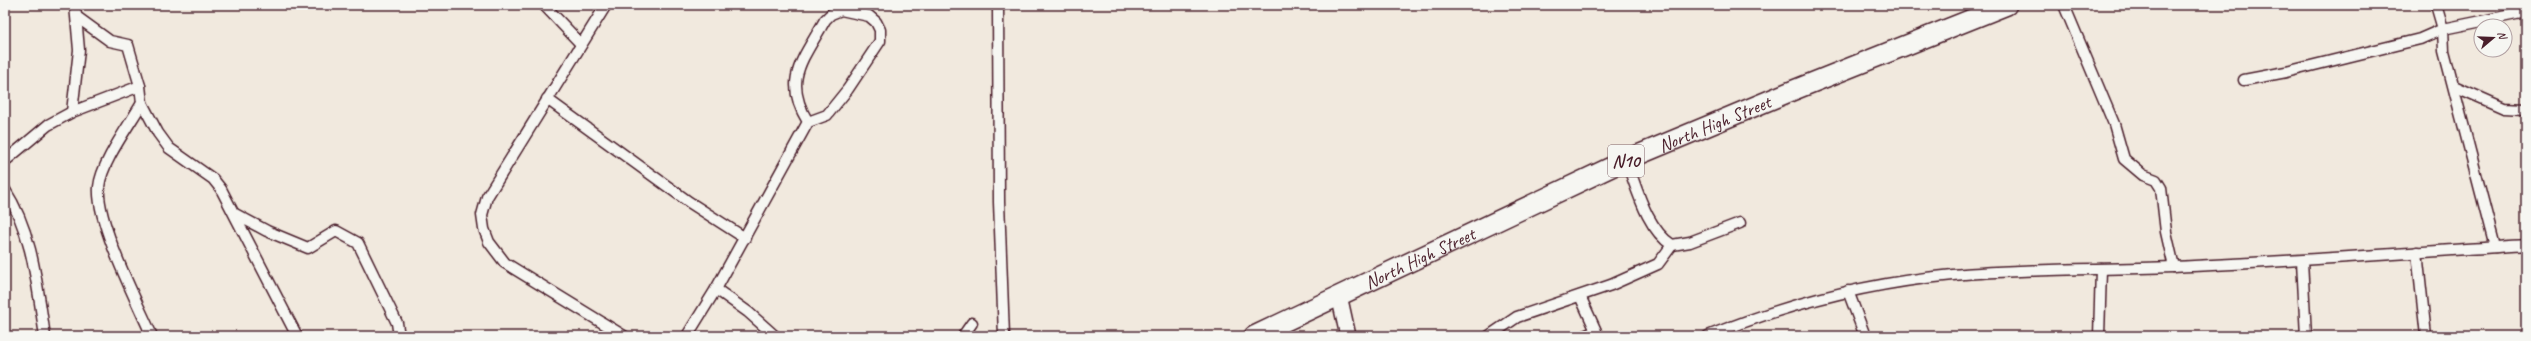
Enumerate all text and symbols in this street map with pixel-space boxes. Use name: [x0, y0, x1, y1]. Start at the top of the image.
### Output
north arrow: [2473, 18, 2513, 58]
text: N: [2495, 29, 2511, 42]
street label: North High Street: [1655, 90, 1776, 158]
road number: N10: [1608, 145, 1644, 177]
street label: North High Street: [1361, 222, 1481, 295]

